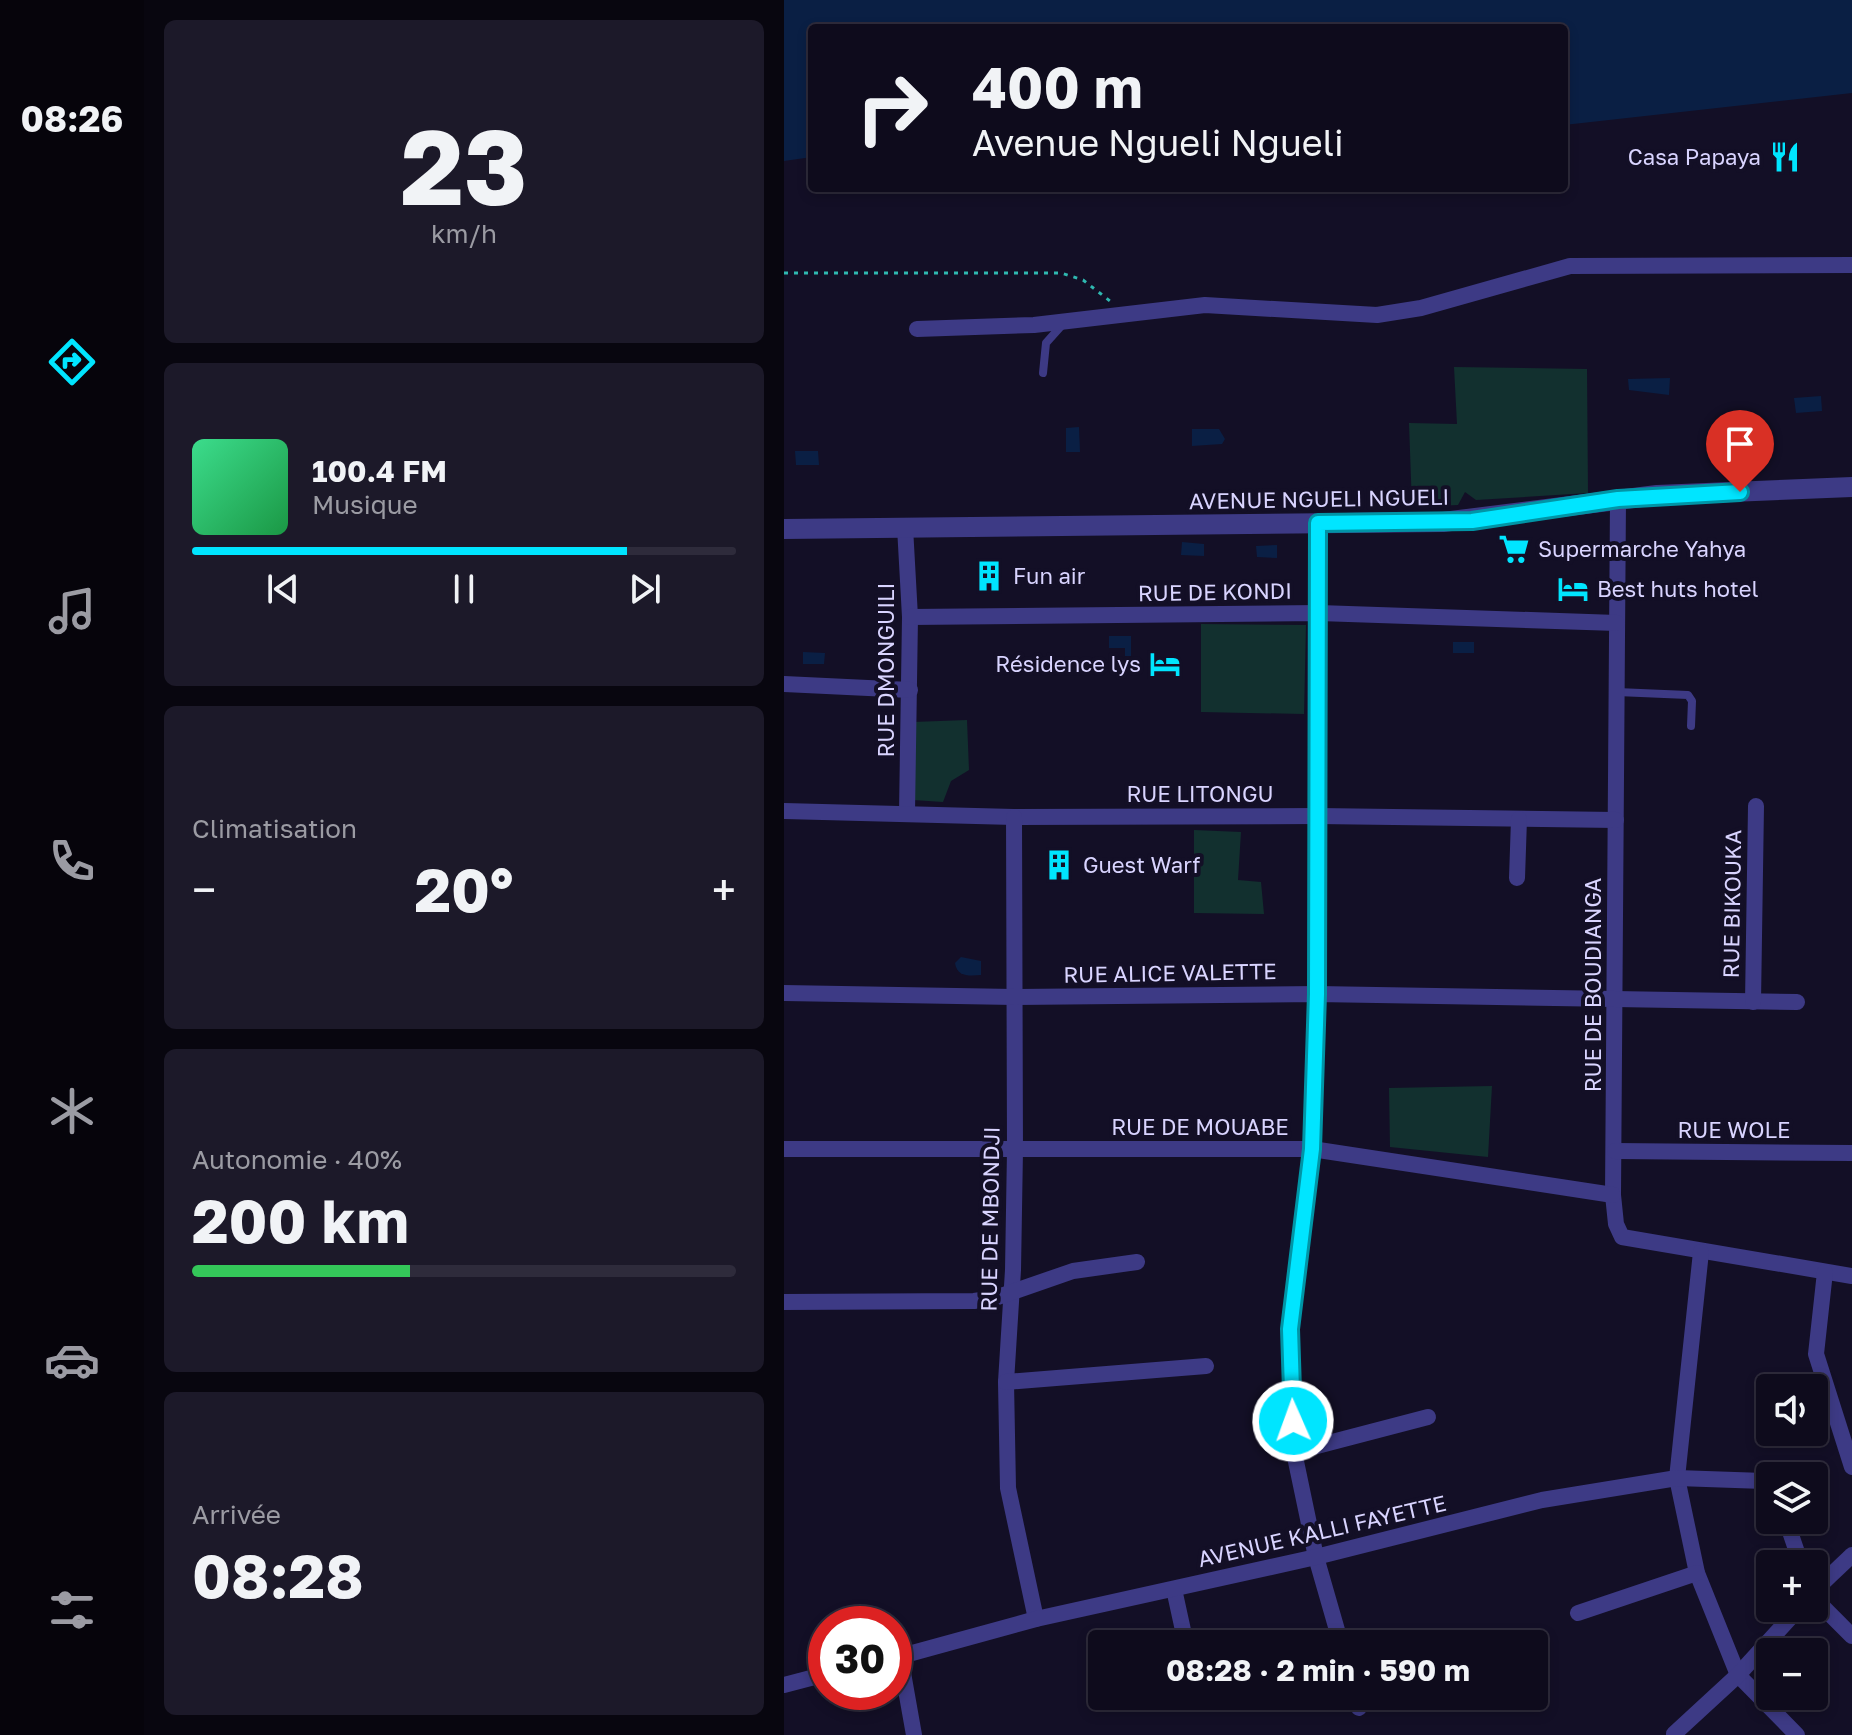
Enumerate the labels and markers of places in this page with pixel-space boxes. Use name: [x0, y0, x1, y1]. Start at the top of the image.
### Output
restaurant icon: Casa Papaya: [1768, 140, 1802, 174]
place label: Casa Papaya: [1628, 143, 1761, 170]
pin: [1706, 410, 1774, 492]
supermarket icon: Supermarche Yahya: [1497, 532, 1531, 566]
place label: Supermarche Yahya: [1538, 535, 1746, 562]
building icon: Fun air: [972, 559, 1006, 593]
place label: Fun air: [1013, 562, 1086, 589]
hotel icon: Best huts hotel: [1556, 572, 1590, 606]
place label: Best huts hotel: [1597, 575, 1759, 602]
hotel icon: Résidence lys: [1148, 647, 1182, 681]
place label: Résidence lys: [995, 650, 1141, 677]
building icon: Guest Warf: [1042, 848, 1076, 882]
place label: Guest Warf: [1083, 851, 1200, 878]

